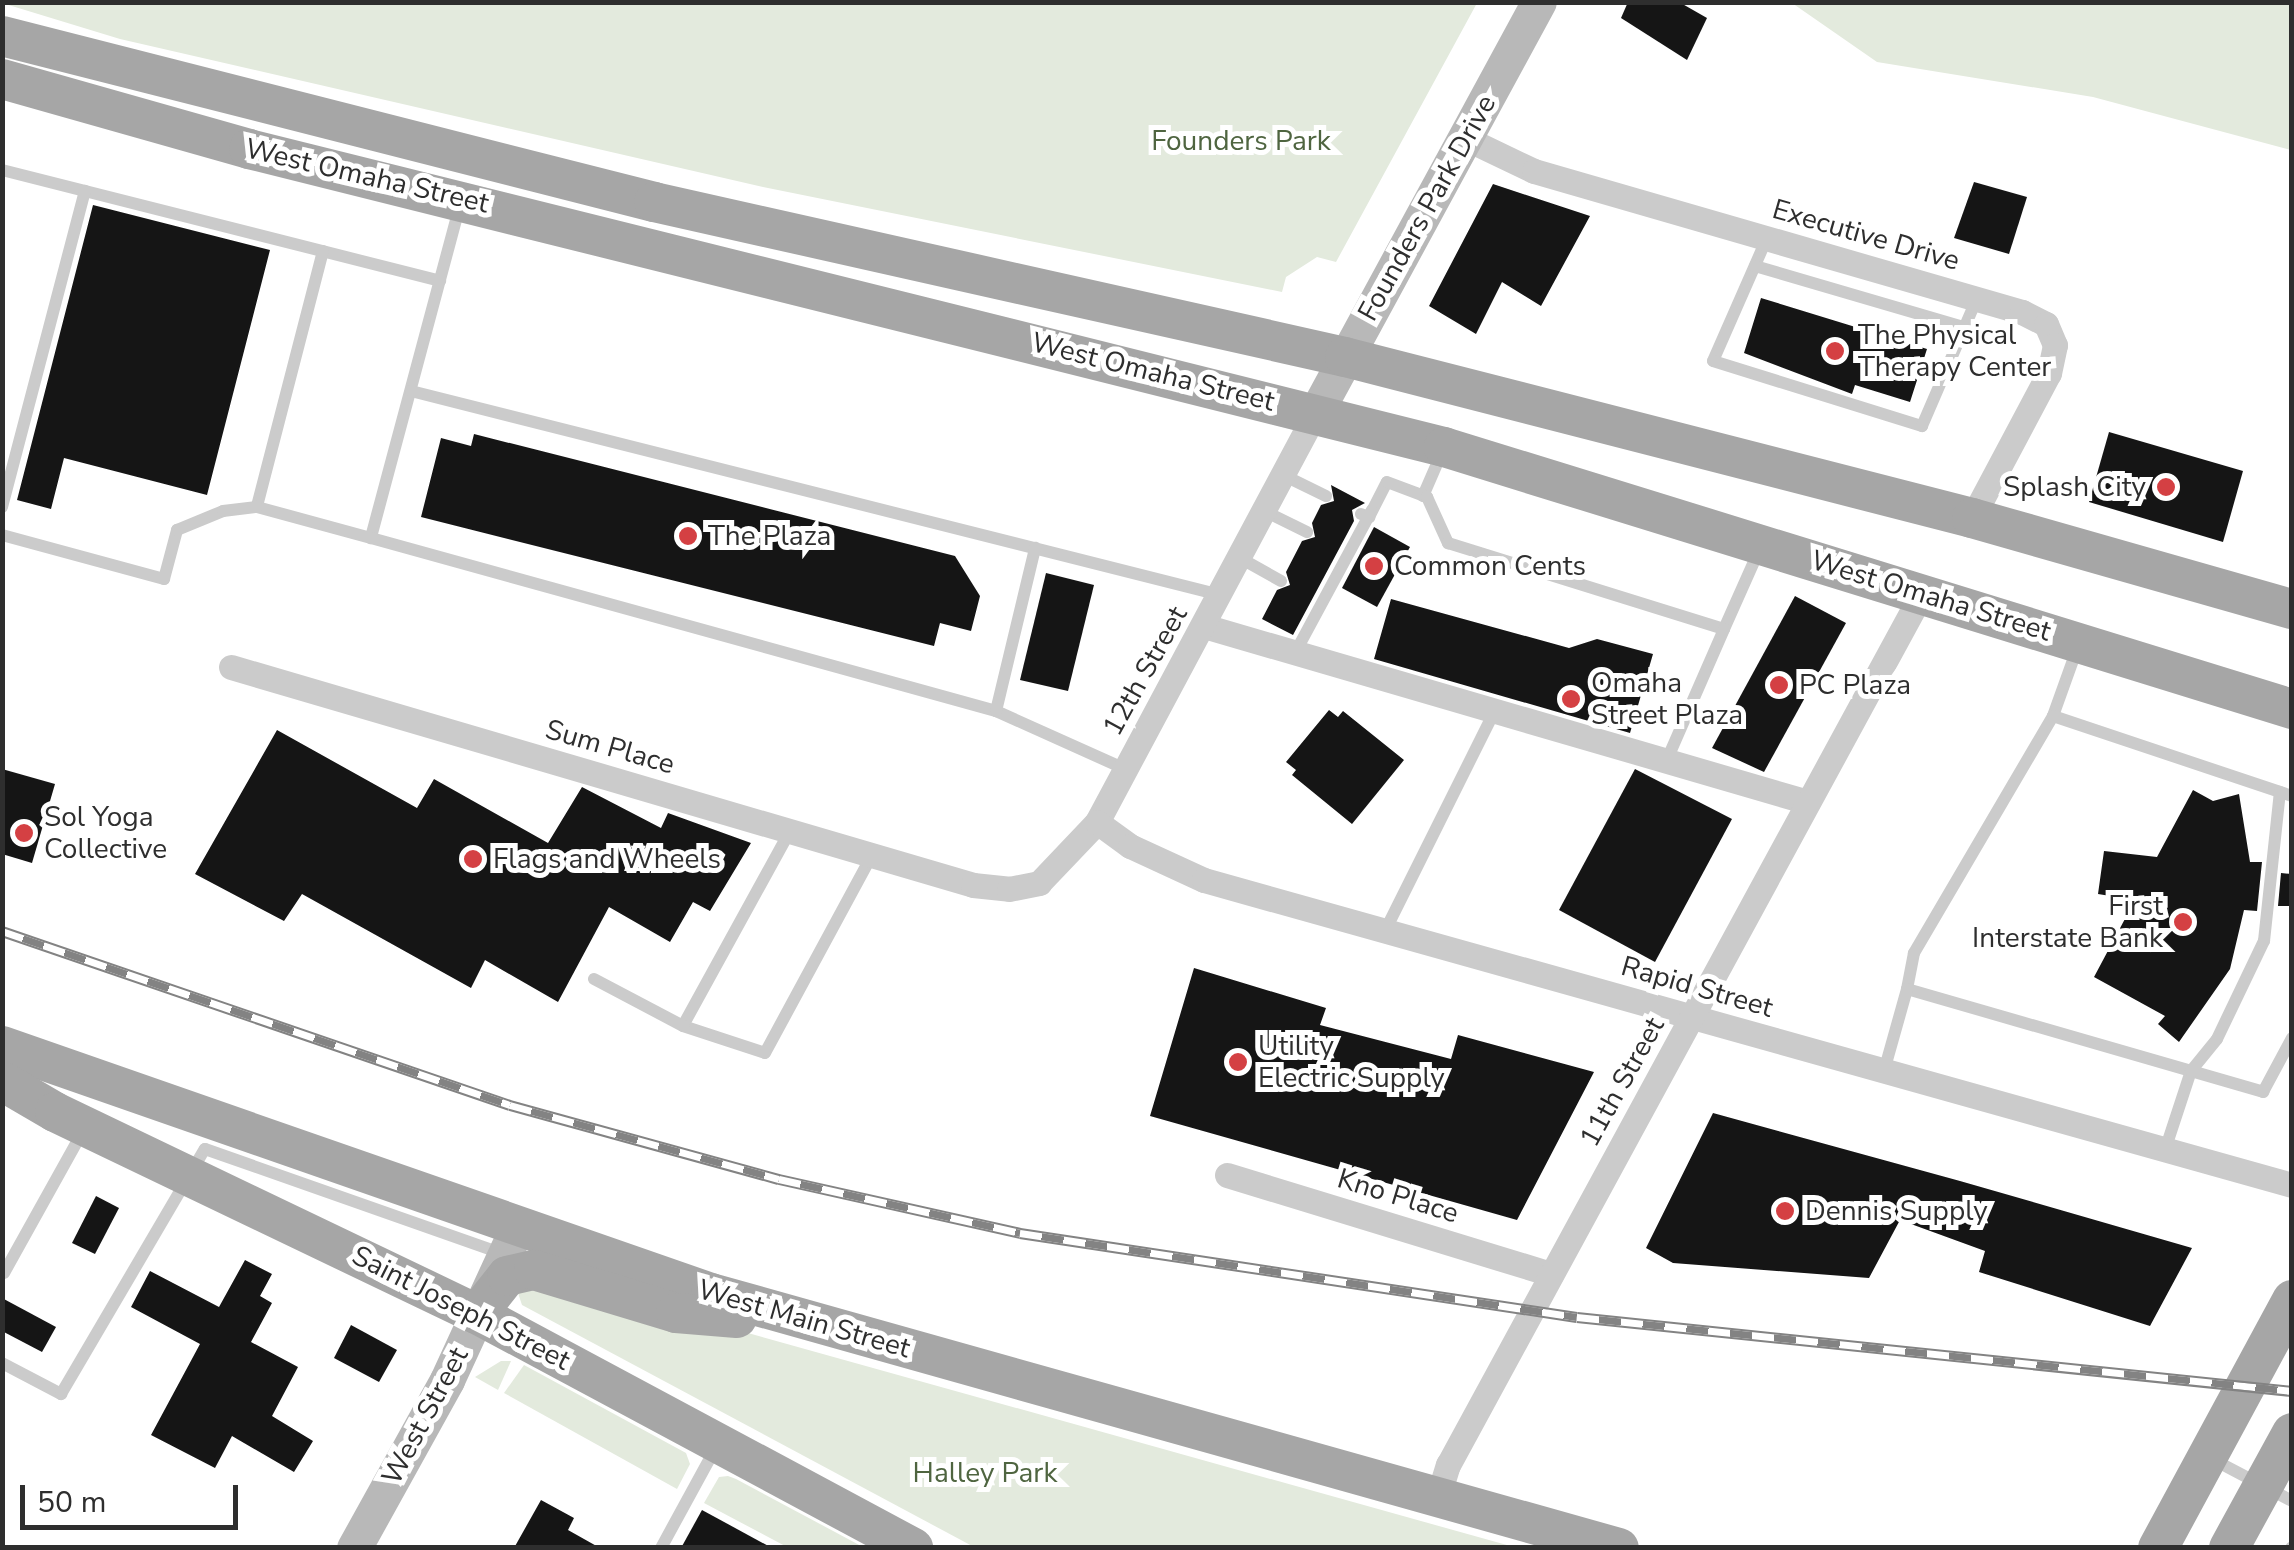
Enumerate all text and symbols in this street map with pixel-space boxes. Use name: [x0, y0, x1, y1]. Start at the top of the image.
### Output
street label: Founders Park Drive: [1351, 89, 1503, 327]
park label: Founders Park: [1151, 124, 1331, 158]
street label: West Omaha Street: [242, 132, 492, 220]
street label: Executive Drive: [1768, 192, 1964, 278]
place label: The Physical Therapy Center: [1858, 318, 2051, 384]
street label: West Omaha Street: [1028, 326, 1278, 418]
marker: The Physical Therapy Center: [1822, 338, 1848, 364]
place label: Splash City: [2003, 470, 2146, 504]
marker: Splash City: [2155, 476, 2177, 498]
place label: The Plaza: [708, 519, 831, 553]
marker: The Plaza: [677, 525, 699, 547]
street label: West Omaha Street: [1807, 544, 2055, 648]
place label: Common Cents: [1394, 549, 1586, 583]
marker: Common Cents: [1363, 555, 1385, 577]
street label: 12th Street: [1096, 600, 1194, 742]
place label: Omaha Street Plaza: [1591, 666, 1743, 732]
place label: PC Plaza: [1799, 668, 1911, 702]
marker: PC Plaza: [1768, 674, 1790, 696]
marker: Omaha Street Plaza: [1560, 688, 1582, 710]
street label: Sum Place: [542, 713, 678, 781]
place label: Sol Yoga Collective: [44, 800, 167, 866]
marker: Sol Yoga Collective: [13, 822, 35, 844]
place label: Flags and Wheels: [493, 842, 721, 876]
marker: Flags and Wheels: [462, 848, 484, 870]
place label: First Interstate Bank: [1972, 889, 2163, 955]
marker: First Interstate Bank: [2172, 911, 2194, 933]
street label: Rapid Street: [1617, 949, 1777, 1025]
street label: 11th Street: [1573, 1011, 1671, 1153]
place label: Utility Electric Supply: [1258, 1029, 1445, 1095]
marker: Utility Electric Supply: [1227, 1051, 1249, 1073]
street label: Kno Place: [1334, 1162, 1462, 1230]
place label: Dennis Supply: [1805, 1194, 1988, 1228]
marker: Dennis Supply: [1774, 1200, 1796, 1222]
street label: Saint Joseph Street: [346, 1238, 576, 1378]
street label: West Main Street: [694, 1273, 914, 1365]
street label: West Street: [375, 1342, 475, 1490]
park label: Halley Park: [913, 1456, 1057, 1490]
scale bar: [25, 1465, 242, 1527]
text: 50 m: [37, 1482, 106, 1523]

